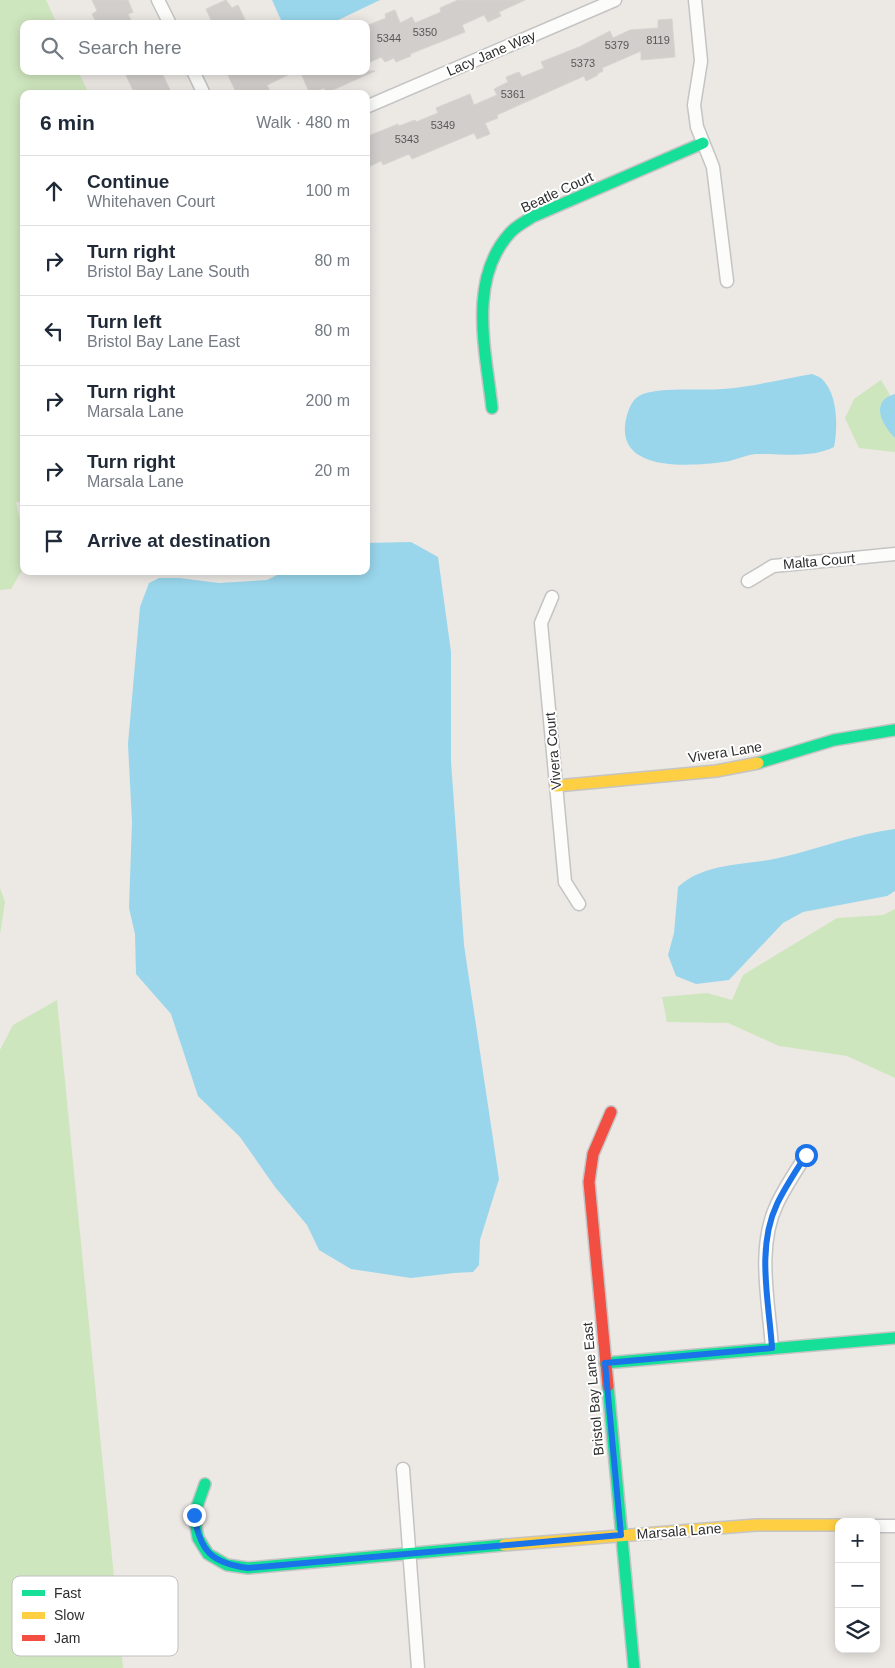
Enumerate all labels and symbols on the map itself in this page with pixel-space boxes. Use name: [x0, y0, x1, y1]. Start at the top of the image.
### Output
house number: 5350: [413, 26, 437, 38]
street label: Lacy Jane Way: [444, 27, 538, 79]
house number: 5344: [377, 32, 401, 44]
house number: 8119: [646, 34, 670, 46]
house number: 5379: [605, 39, 629, 51]
house number: 5373: [571, 57, 595, 69]
house number: 5361: [501, 88, 525, 100]
house number: 5349: [431, 119, 455, 131]
house number: 5343: [395, 133, 419, 145]
street label: Beatle Court: [518, 168, 596, 216]
street label: Malta Court: [782, 550, 856, 572]
street label: Vivera Court: [542, 712, 564, 790]
street label: Vivera Lane: [687, 738, 763, 766]
route start: [795, 1144, 818, 1167]
street label: Bristol Bay Lane East: [579, 1322, 607, 1456]
route end: [183, 1504, 206, 1527]
street label: Marsala Lane: [636, 1520, 722, 1542]
legend: [12, 1576, 178, 1656]
text: Fast: [54, 1585, 81, 1601]
text: Slow: [54, 1607, 85, 1623]
text: Jam: [54, 1630, 80, 1646]

